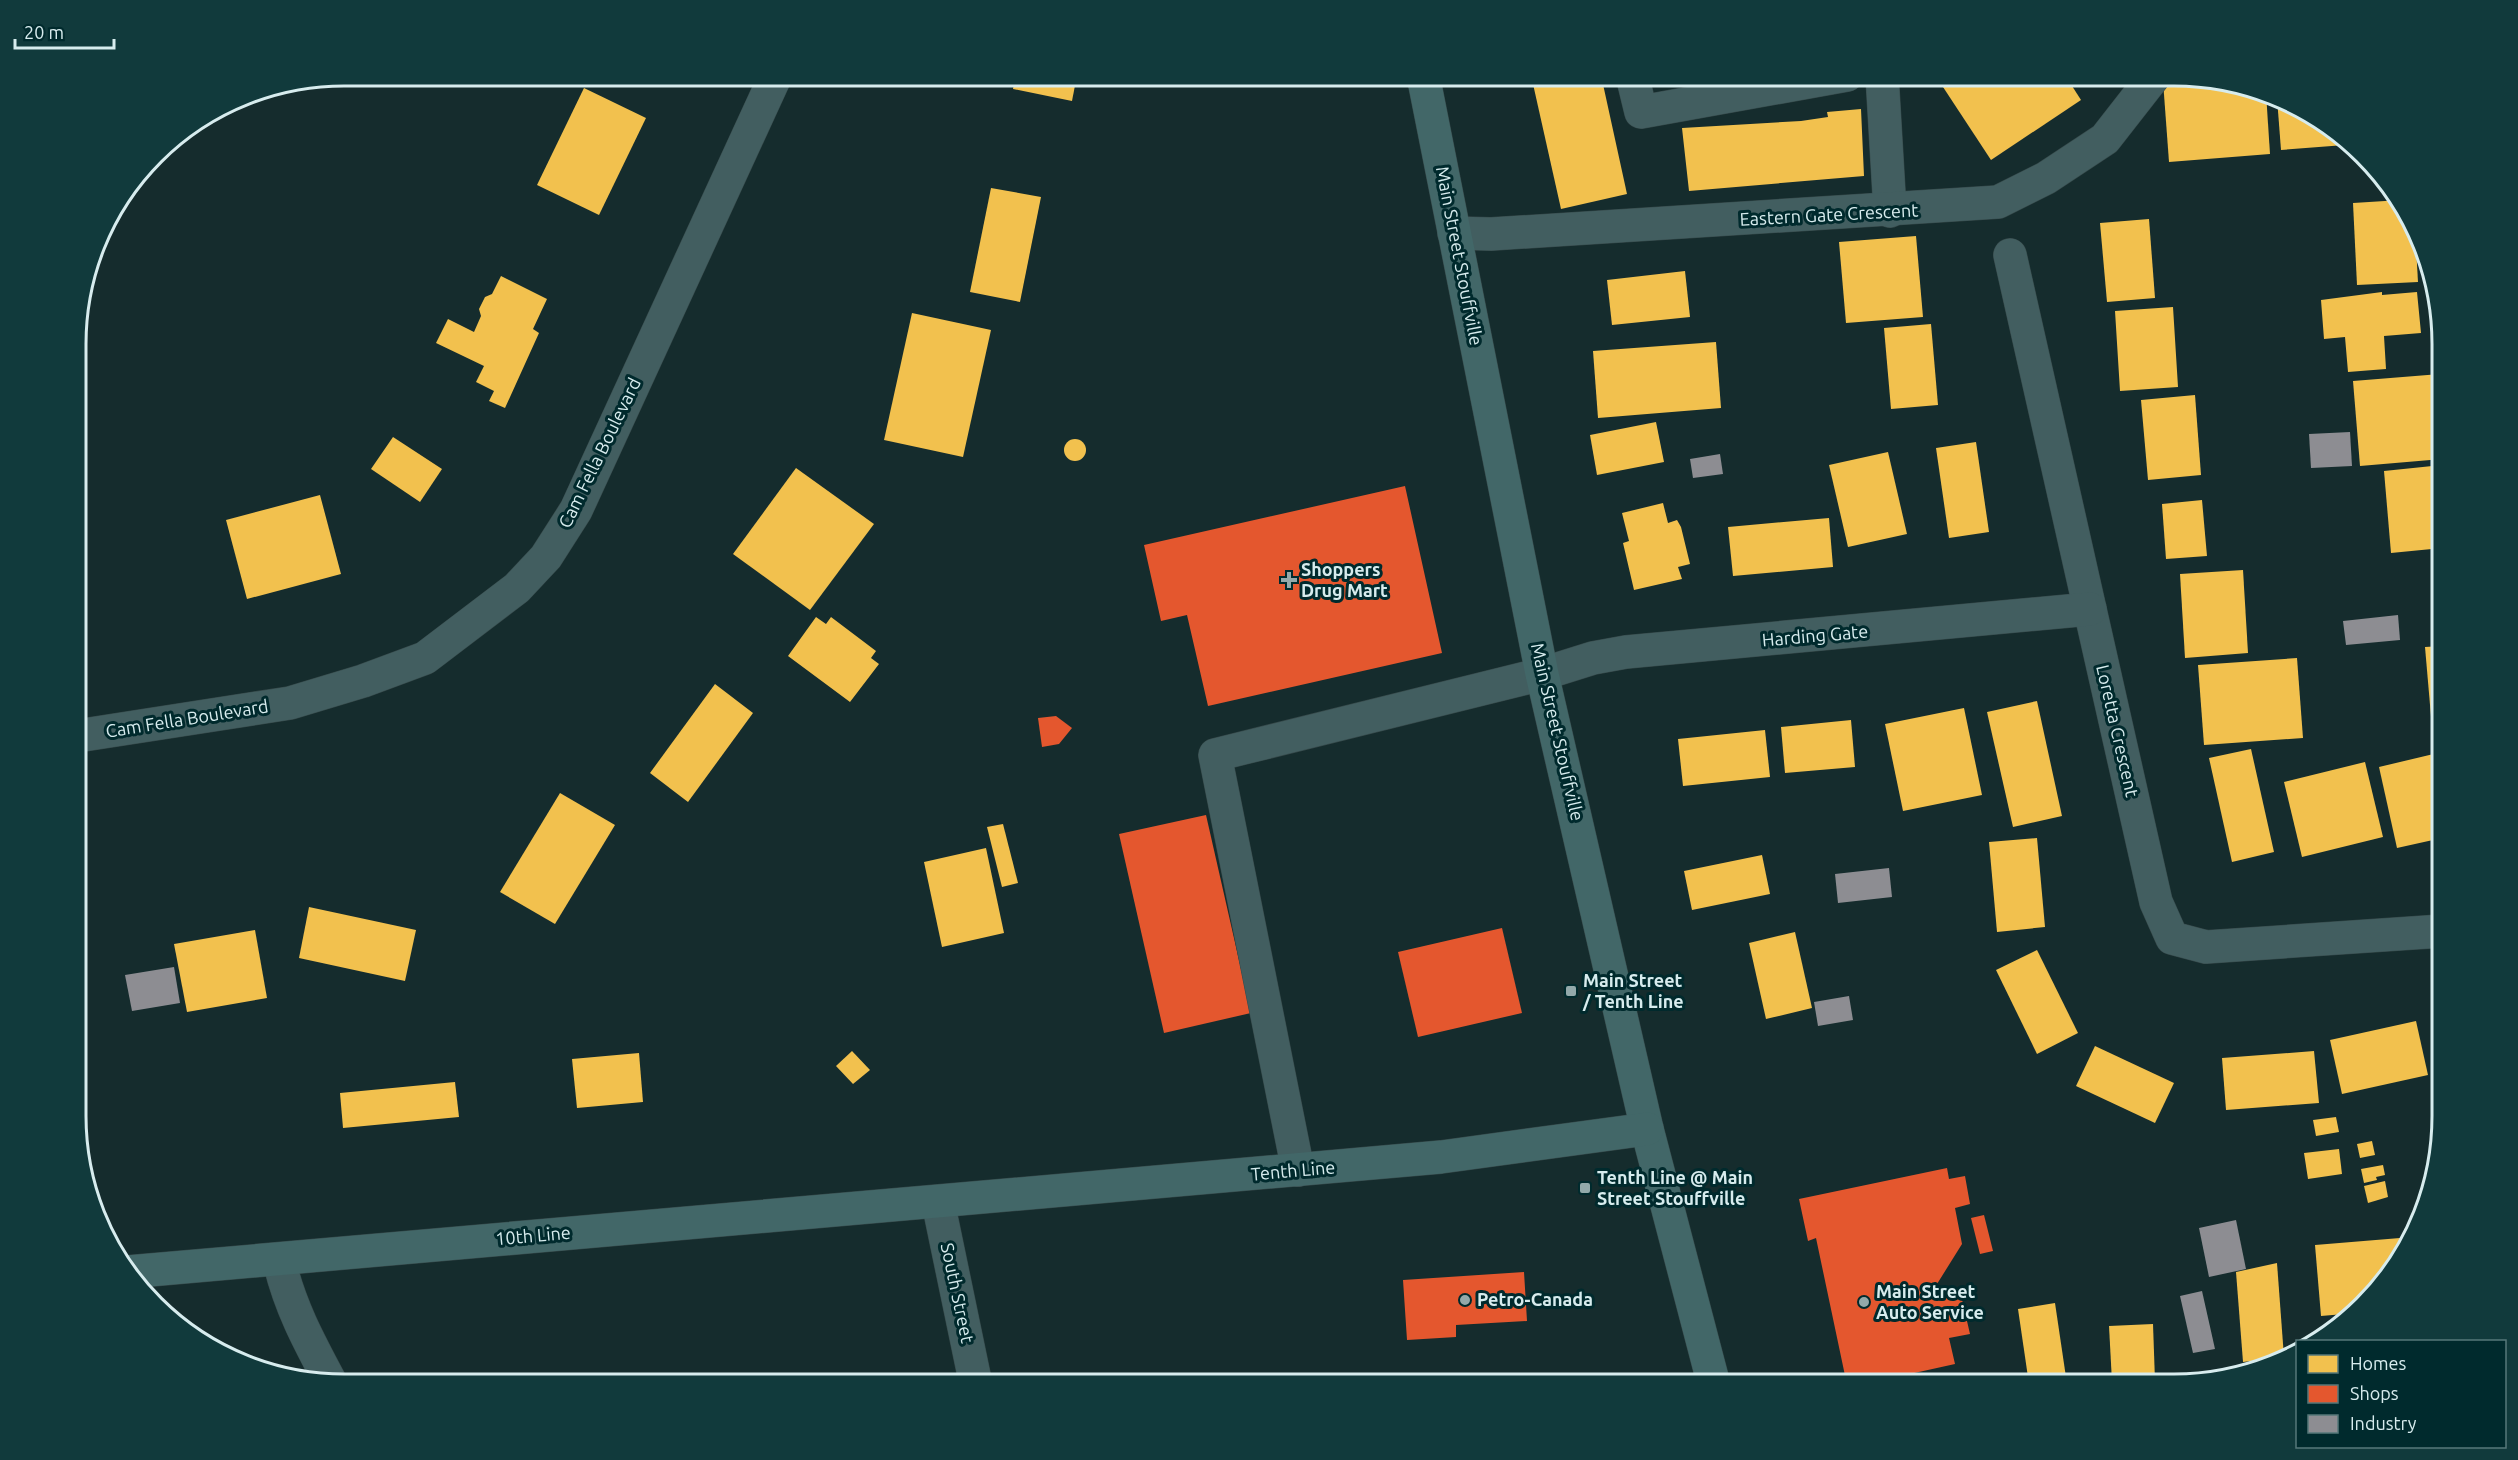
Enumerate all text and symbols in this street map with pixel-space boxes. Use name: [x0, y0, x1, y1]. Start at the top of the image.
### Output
scale bar: [15, 12, 114, 50]
text: 20 m: [24, 22, 64, 42]
street label: Main Street Stouffville: [1433, 165, 1487, 347]
street label: Eastern Gate Crescent: [1739, 199, 1919, 229]
street label: Cam Fella Boulevard: [554, 374, 644, 531]
place label: Shoppers Drug Mart: [1301, 559, 1388, 600]
marker: Shoppers Drug Mart: [1282, 573, 1296, 587]
street label: Harding Gate: [1761, 620, 1869, 650]
street label: Main Street Stouffville: [1528, 641, 1588, 823]
street label: Loretta Crescent: [2093, 663, 2143, 799]
street label: Cam Fella Boulevard: [104, 695, 270, 741]
place label: Main Street / Tenth Line: [1582, 970, 1684, 1011]
marker: Main Street / Tenth Line: [1564, 984, 1578, 998]
street label: Tenth Line: [1250, 1156, 1336, 1184]
place label: Tenth Line @ Main Street Stouffville: [1597, 1167, 1753, 1208]
marker: Tenth Line @ Main Street Stouffville: [1578, 1181, 1592, 1195]
street label: 10th Line: [494, 1222, 571, 1248]
street label: South Street: [938, 1241, 978, 1345]
place label: Main Street Auto Service: [1876, 1281, 1984, 1322]
place label: Petro-Canada: [1477, 1289, 1593, 1309]
marker: Petro-Canada: [1458, 1293, 1472, 1307]
marker: Main Street Auto Service: [1857, 1295, 1871, 1309]
legend: [2296, 1340, 2506, 1448]
text: Homes: [2350, 1353, 2407, 1373]
text: Shops: [2350, 1383, 2399, 1403]
text: Industry: [2350, 1413, 2417, 1433]

